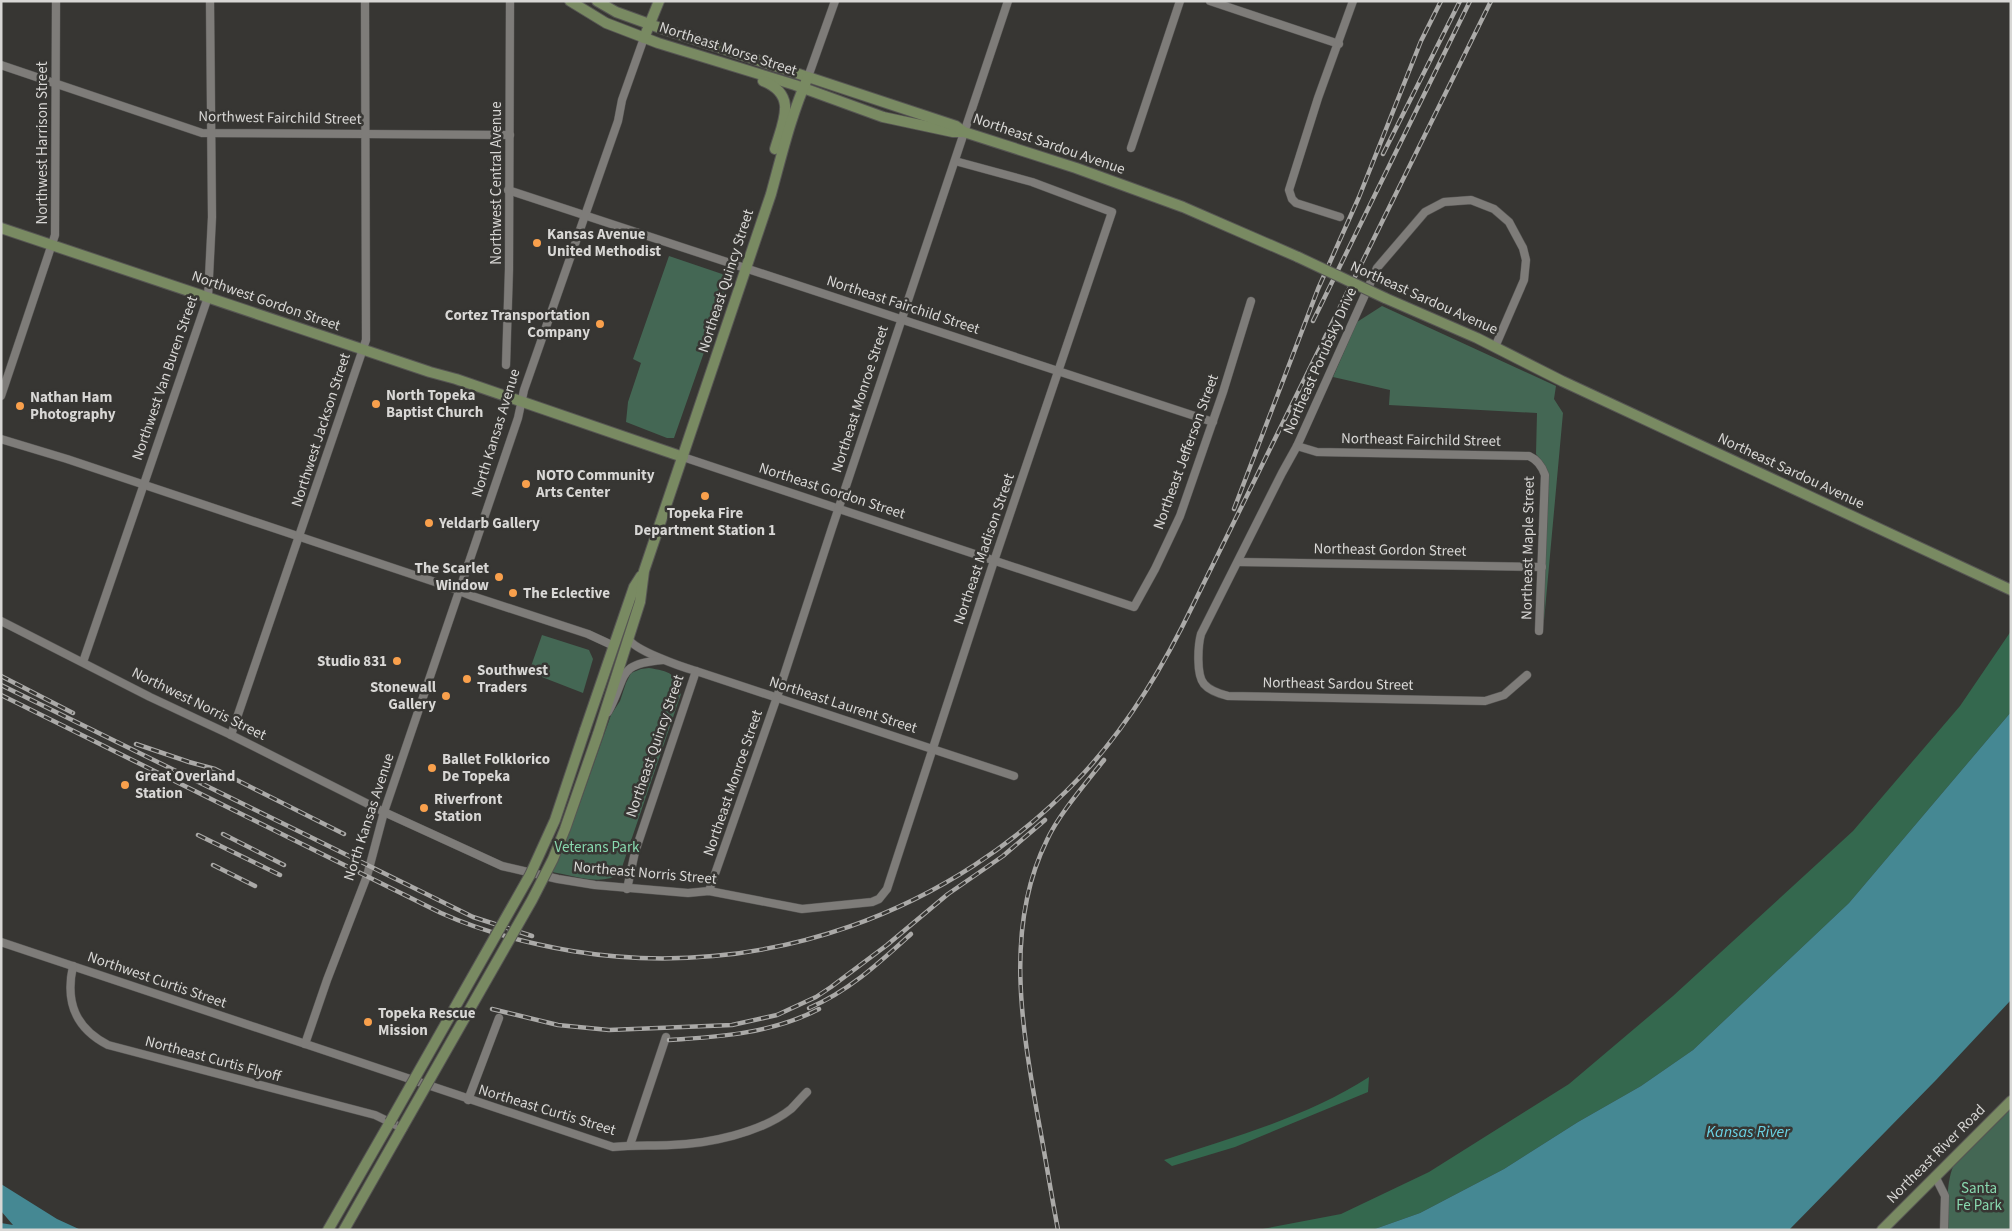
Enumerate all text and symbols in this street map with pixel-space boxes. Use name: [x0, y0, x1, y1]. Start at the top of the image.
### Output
street label: Northeast Morse Street: [656, 17, 800, 81]
street label: Northwest Harrison Street: [32, 61, 53, 225]
street label: Northwest Central Avenue: [486, 101, 507, 265]
street label: Northwest Fairchild Street: [198, 106, 362, 130]
street label: Northeast Sardou Avenue: [970, 108, 1128, 180]
street label: Northeast Quincy Street: [693, 207, 759, 355]
place label: Kansas Avenue United Methodist: [547, 224, 661, 262]
marker: Kansas Avenue United Methodist: [531, 237, 543, 249]
street label: Northeast Sardou Avenue: [1347, 256, 1501, 340]
street label: Northwest Gordon Street: [189, 266, 343, 336]
street label: Northeast Fairchild Street: [824, 270, 982, 340]
street label: Northeast Porubsky Drive: [1278, 284, 1362, 438]
street label: Northwest Van Buren Street: [127, 293, 203, 463]
place label: Cortez Transportation Company: [445, 305, 590, 343]
marker: Cortez Transportation Company: [594, 318, 606, 330]
street label: Northeast Monroe Street: [826, 323, 894, 475]
street label: Northwest Jackson Street: [286, 350, 356, 510]
street label: North Kansas Avenue: [467, 366, 525, 500]
street label: Northeast Jefferson Street: [1148, 371, 1224, 533]
place label: North Topeka Baptist Church: [386, 385, 483, 423]
place label: Nathan Ham Photography: [30, 387, 116, 425]
marker: North Topeka Baptist Church: [370, 398, 382, 410]
marker: Nathan Ham Photography: [14, 400, 26, 412]
street label: Northeast Fairchild Street: [1341, 428, 1501, 452]
street label: Northeast Sardou Avenue: [1714, 428, 1868, 514]
street label: Northeast Gordon Street: [756, 457, 908, 525]
place label: NOTO Community Arts Center: [535, 465, 655, 503]
street label: Northeast Madison Street: [948, 471, 1020, 627]
street label: Northeast Maple Street: [1516, 476, 1540, 620]
marker: NOTO Community Arts Center: [520, 478, 532, 490]
marker: Topeka Fire Department Station 1: [699, 490, 711, 502]
place label: Topeka Fire Department Station 1: [634, 503, 776, 541]
place label: Yeldarb Gallery: [438, 513, 540, 534]
marker: Yeldarb Gallery: [423, 517, 435, 529]
street label: Northeast Gordon Street: [1313, 538, 1467, 562]
place label: The Scarlet Window: [415, 558, 489, 596]
marker: The Scarlet Window: [493, 571, 505, 583]
place label: The Eclective: [523, 583, 610, 604]
marker: The Eclective: [507, 587, 519, 599]
place label: Studio 831: [317, 651, 387, 672]
marker: Studio 831: [391, 655, 403, 667]
place label: Southwest Traders: [477, 660, 548, 698]
street label: Northwest Norris Street: [128, 662, 270, 746]
street label: Northeast Laurent Street: [766, 671, 920, 739]
street label: Northeast Quincy Street: [621, 672, 689, 820]
street label: Northeast Sardou Street: [1262, 672, 1414, 696]
marker: Southwest Traders: [461, 673, 473, 685]
place label: Stonewall Gallery: [370, 677, 437, 715]
marker: Stonewall Gallery: [440, 690, 452, 702]
street label: Northeast Monroe Street: [698, 707, 768, 859]
place label: Ballet Folklorico De Topeka: [442, 749, 550, 787]
street label: North Kansas Avenue: [338, 750, 400, 884]
marker: Ballet Folklorico De Topeka: [426, 762, 438, 774]
place label: Great Overland Station: [135, 766, 235, 804]
marker: Great Overland Station: [119, 779, 131, 791]
place label: Riverfront Station: [434, 789, 503, 827]
marker: Riverfront Station: [418, 802, 430, 814]
park label: Veterans Park: [554, 837, 640, 858]
street label: Northeast Norris Street: [572, 856, 718, 890]
street label: Northwest Curtis Street: [85, 946, 229, 1014]
place label: Topeka Rescue Mission: [378, 1003, 476, 1041]
marker: Topeka Rescue Mission: [362, 1016, 374, 1028]
street label: Northeast Curtis Flyoff: [143, 1031, 285, 1088]
street label: Northeast Curtis Street: [476, 1079, 618, 1141]
street label: Northeast River Road: [1882, 1100, 1990, 1208]
water label: Kansas River: [1706, 1121, 1791, 1143]
park label: Santa Fe Park: [1956, 1178, 2002, 1216]

